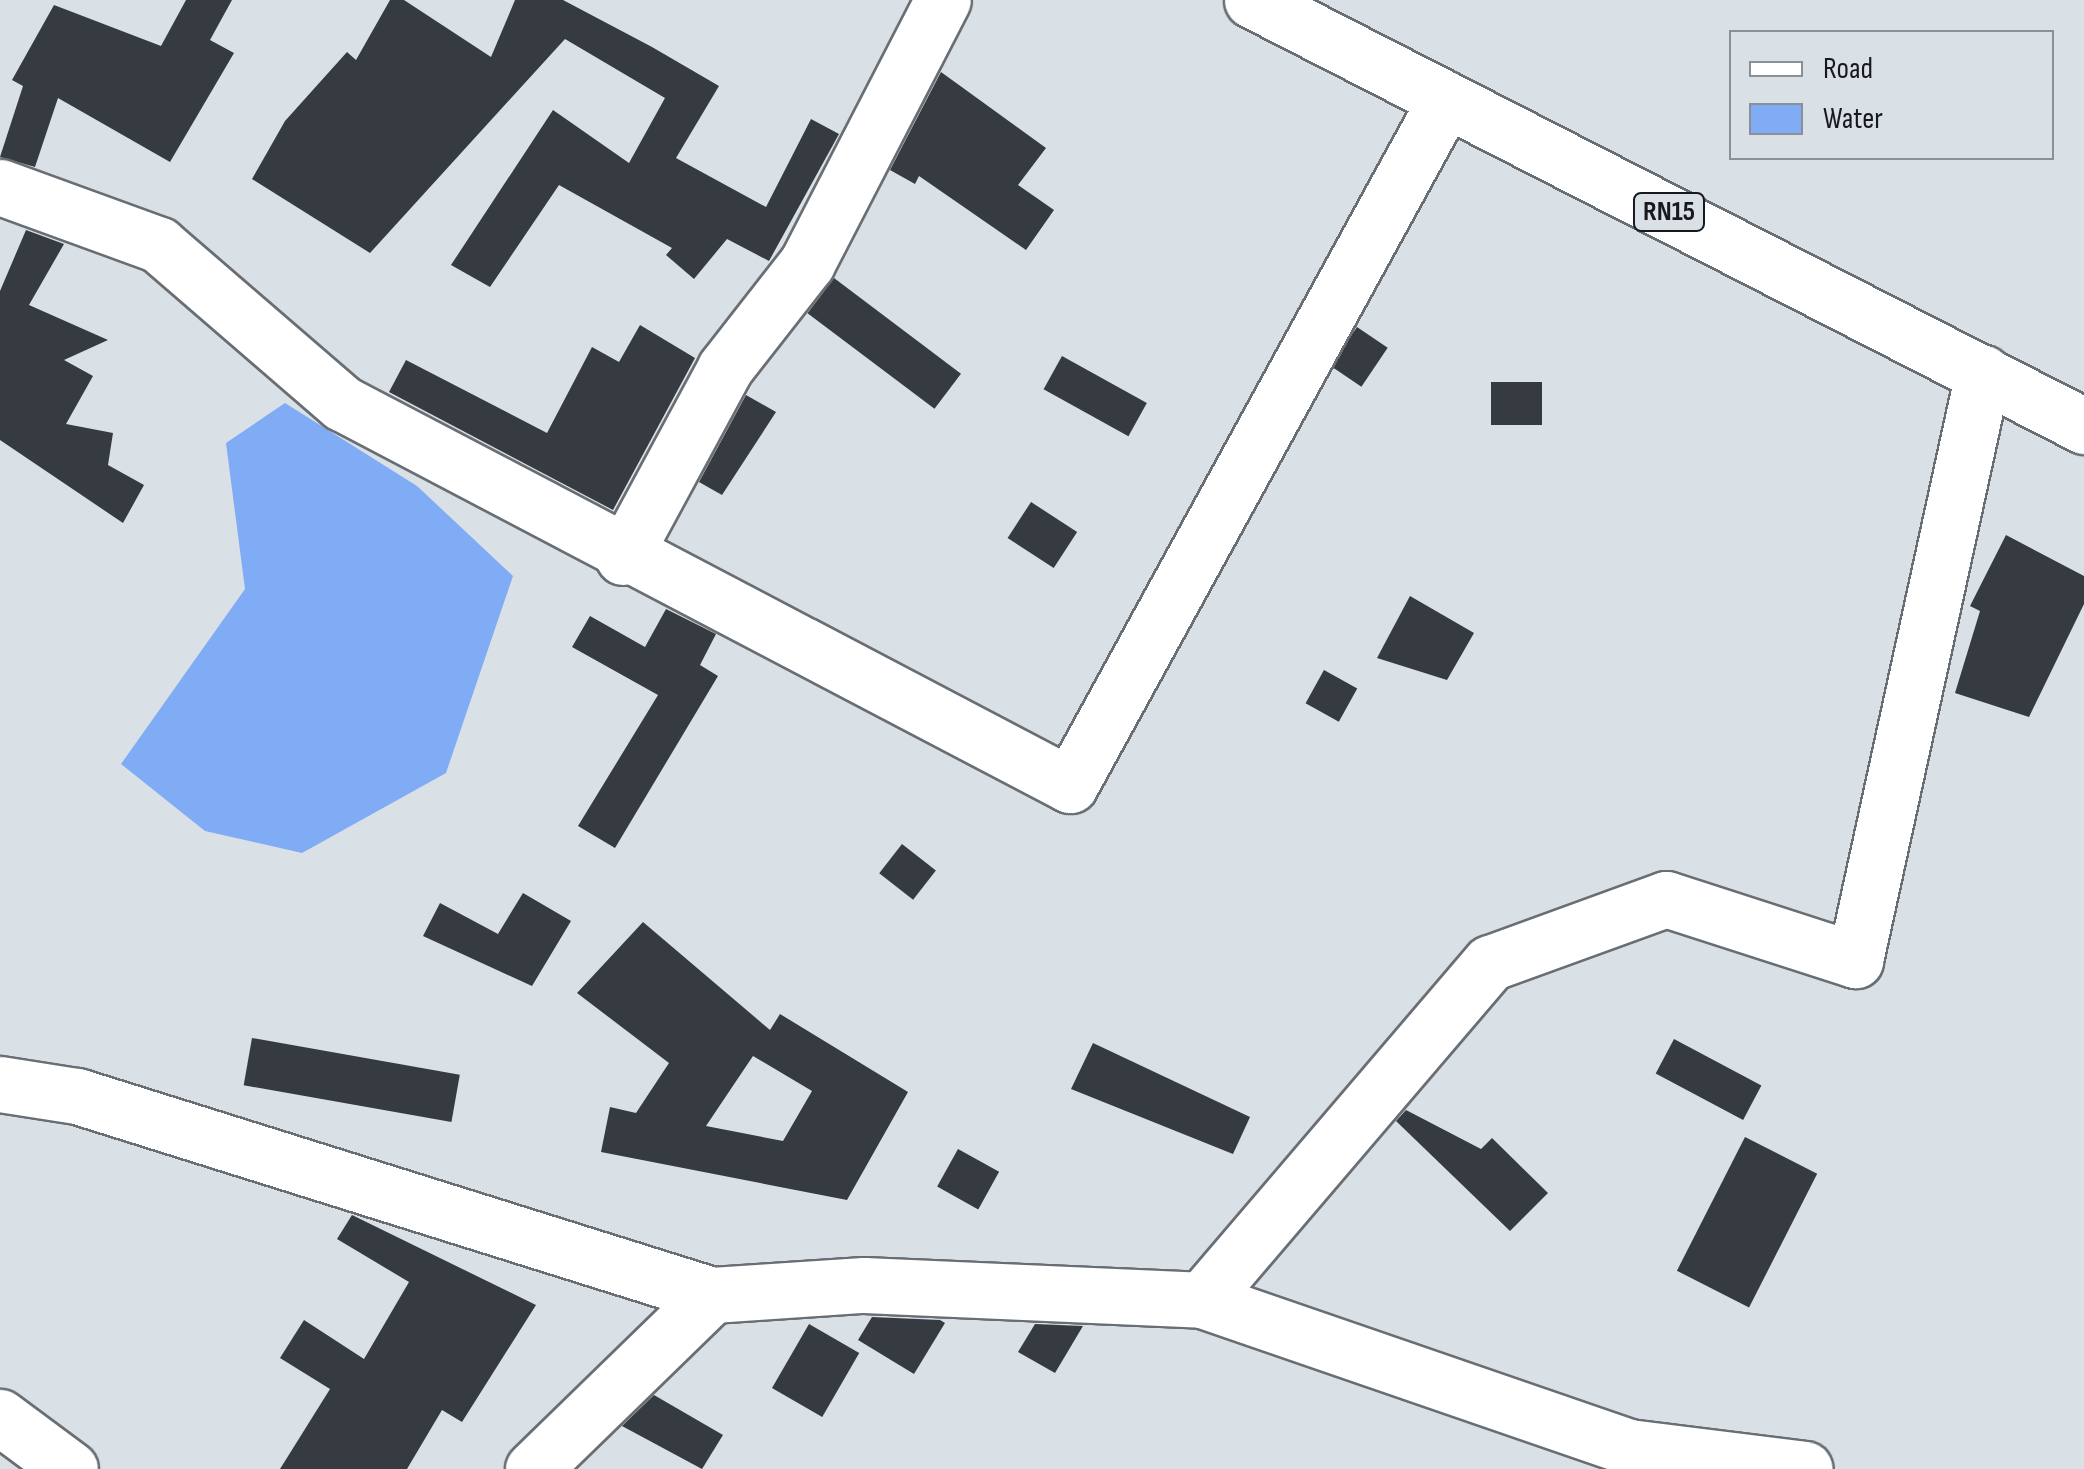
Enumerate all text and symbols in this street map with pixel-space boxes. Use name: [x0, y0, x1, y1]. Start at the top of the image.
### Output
legend: [1729, 30, 2054, 160]
text: Road: [1823, 51, 1873, 87]
text: Water: [1823, 101, 1883, 137]
road number: RN15: [1632, 189, 1706, 235]

